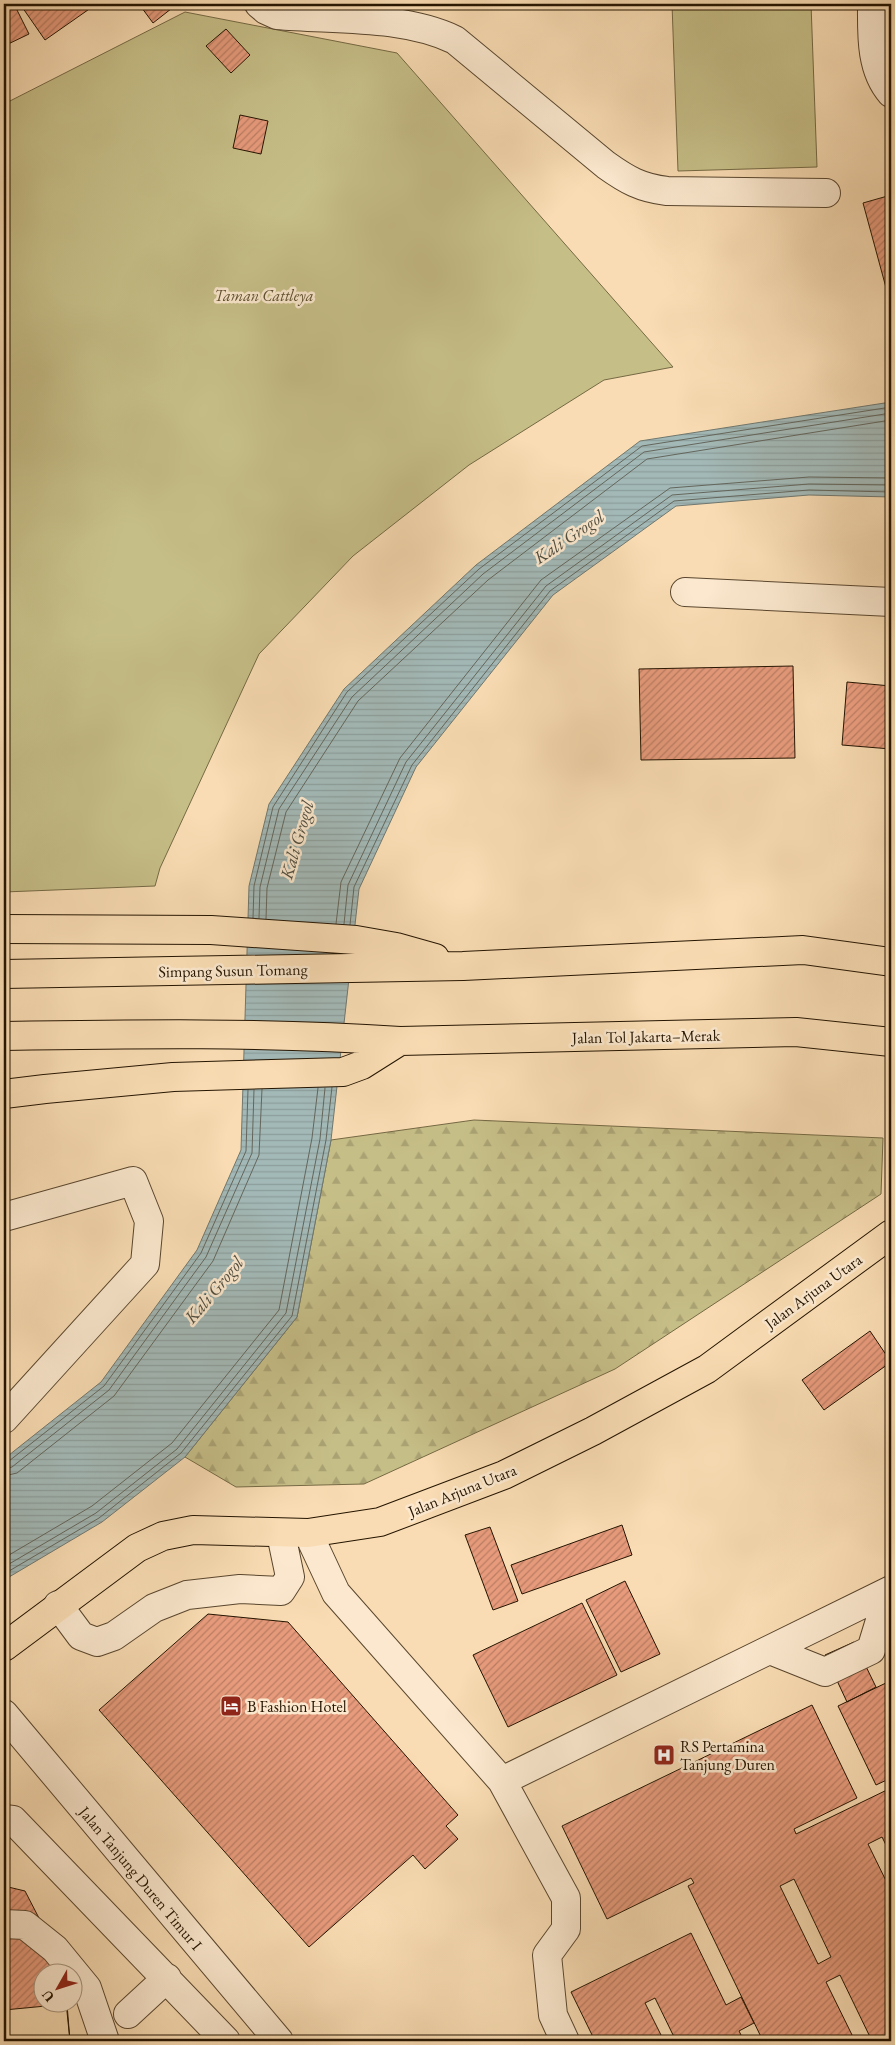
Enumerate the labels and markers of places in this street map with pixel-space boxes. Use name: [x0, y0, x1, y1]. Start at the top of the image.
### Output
hotel icon: B Fashion Hotel: [219, 1694, 243, 1718]
place label: B Fashion Hotel: [247, 1696, 347, 1717]
place label: RS Pertamina Tanjung Duren: [680, 1736, 776, 1775]
hospital icon: RS Pertamina Tanjung Duren: [652, 1743, 676, 1767]

